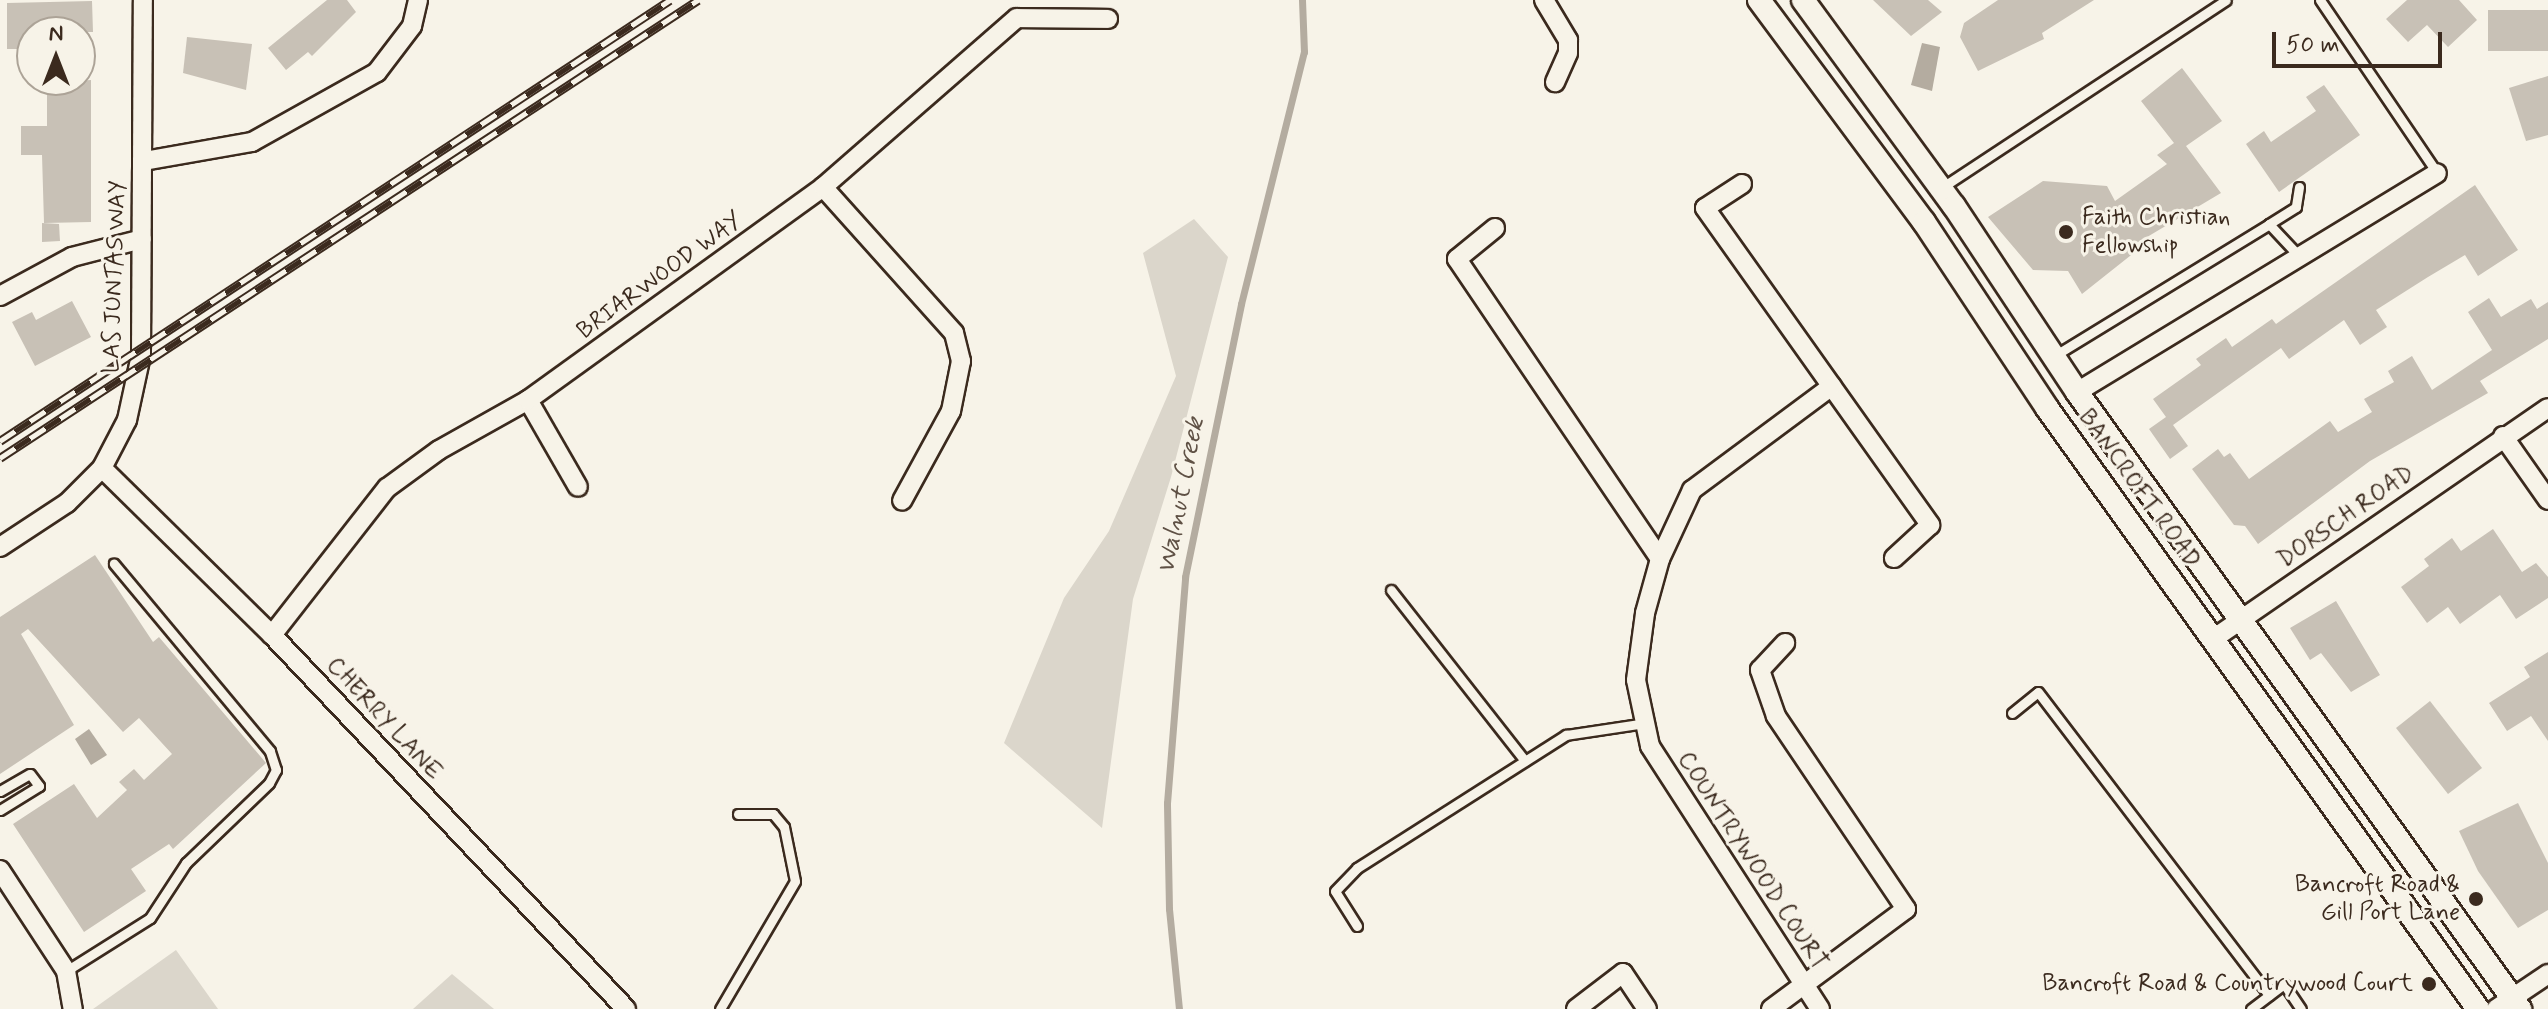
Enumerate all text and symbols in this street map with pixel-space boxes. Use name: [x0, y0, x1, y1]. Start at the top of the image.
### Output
north arrow: [16, 16, 96, 96]
scale bar: [2276, 16, 2446, 66]
text: N: [49, 20, 63, 48]
text: 50 m: [2286, 30, 2340, 61]
street label: LAS JUNTAS WAY: [97, 180, 133, 374]
place label: Faith Christian Fellowship: [2082, 204, 2230, 260]
street label: BRIARWOOD WAY: [572, 206, 748, 346]
marker: Faith Christian Fellowship: [2057, 223, 2075, 241]
street label: BANCROFT ROAD: [2072, 404, 2206, 574]
water label: Walnut Creek: [1151, 415, 1213, 577]
street label: DORSCH ROAD: [2273, 460, 2419, 574]
street label: CHERRY LANE: [320, 652, 448, 786]
street label: COUNTRYWOOD COURT: [1669, 745, 1835, 977]
place label: Bancroft Road & Gill Port Lane: [2296, 871, 2460, 927]
marker: Bancroft Road & Gill Port Lane: [2467, 890, 2485, 908]
place label: Bancroft Road & Countrywood Court: [2046, 970, 2413, 998]
marker: Bancroft Road & Countrywood Court: [2420, 975, 2438, 993]

